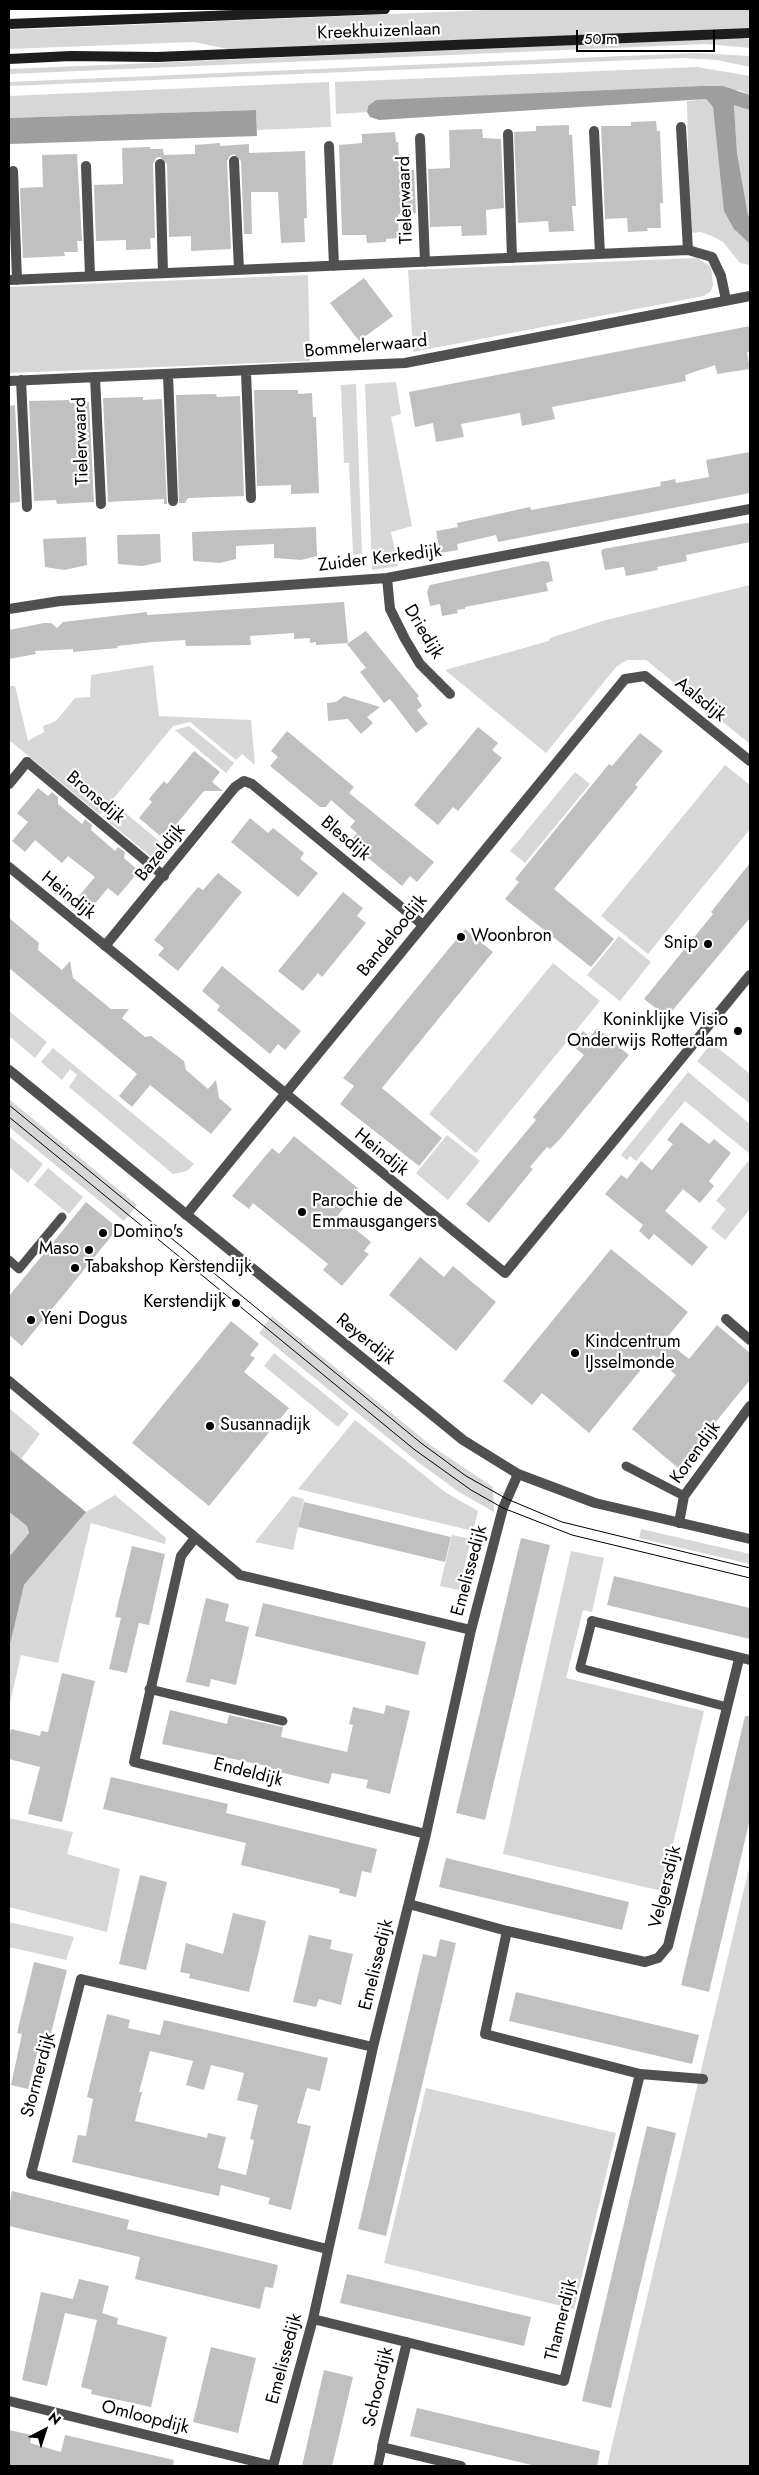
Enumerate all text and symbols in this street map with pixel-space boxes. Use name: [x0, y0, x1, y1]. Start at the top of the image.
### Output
street label: Kreekhuizenlaan: [317, 19, 441, 45]
scale bar: [579, 20, 718, 52]
text: 50 m: [584, 28, 618, 50]
street label: Tielerwaard: [394, 155, 418, 245]
street label: Bommelerwaard: [304, 331, 428, 363]
street label: Tielerwaard: [70, 396, 94, 486]
street label: Zuider Kerkedijk: [317, 541, 443, 577]
street label: Driedijk: [398, 601, 448, 663]
street label: Aalsdijk: [670, 673, 730, 727]
street label: Bronsdijk: [61, 767, 129, 829]
street label: Blesdijk: [316, 812, 374, 866]
street label: Bazeldijk: [131, 820, 191, 886]
street label: Heindijk: [36, 868, 100, 924]
street label: Bandeloodijk: [354, 891, 432, 981]
place label: Woonbron: [471, 926, 552, 948]
marker: Woonbron: [455, 931, 467, 943]
place label: Snip: [664, 933, 698, 955]
marker: Snip: [702, 938, 714, 950]
place label: Koninklijke Visio Onderwijs Rotterdam: [567, 1010, 728, 1052]
marker: Koninklijke Visio Onderwijs Rotterdam: [732, 1025, 744, 1037]
street label: Heindijk: [349, 1125, 413, 1181]
place label: Parochie de Emmausgangers: [312, 1191, 437, 1234]
marker: Parochie de Emmausgangers: [296, 1206, 308, 1218]
place label: Domino's: [113, 1222, 183, 1244]
marker: Domino's: [97, 1227, 109, 1239]
place label: Maso: [39, 1239, 79, 1261]
marker: Maso: [83, 1244, 95, 1256]
place label: Tabakshop Kerstendijk: [85, 1257, 252, 1279]
marker: Tabakshop Kerstendijk: [69, 1262, 81, 1274]
place label: Kerstendijk: [143, 1292, 226, 1314]
marker: Kerstendijk: [230, 1297, 242, 1309]
place label: Yeni Dogus: [41, 1309, 127, 1331]
street label: Reyerdijk: [331, 1310, 399, 1370]
marker: Yeni Dogus: [25, 1314, 37, 1326]
place label: Kindcentrum IJsselmonde: [585, 1332, 681, 1375]
marker: Kindcentrum IJsselmonde: [569, 1347, 581, 1359]
place label: Susannadijk: [220, 1415, 310, 1437]
street label: Korendijk: [666, 1418, 726, 1488]
marker: Susannadijk: [204, 1420, 216, 1432]
street label: Emelissedijk: [448, 1523, 492, 1619]
street label: Endeldijk: [211, 1754, 285, 1792]
street label: Velgersdijk: [645, 1844, 687, 1930]
street label: Emelissedijk: [355, 1917, 399, 2013]
street label: Stormerdijk: [17, 2030, 61, 2120]
street label: Thamerdijk: [541, 2277, 583, 2363]
street label: Emelissedijk: [263, 2311, 307, 2407]
street label: Schoordijk: [359, 2345, 399, 2429]
street label: Omloopdijk: [99, 2397, 191, 2439]
north arrow: [20, 2405, 70, 2455]
text: N: [44, 2407, 65, 2430]

